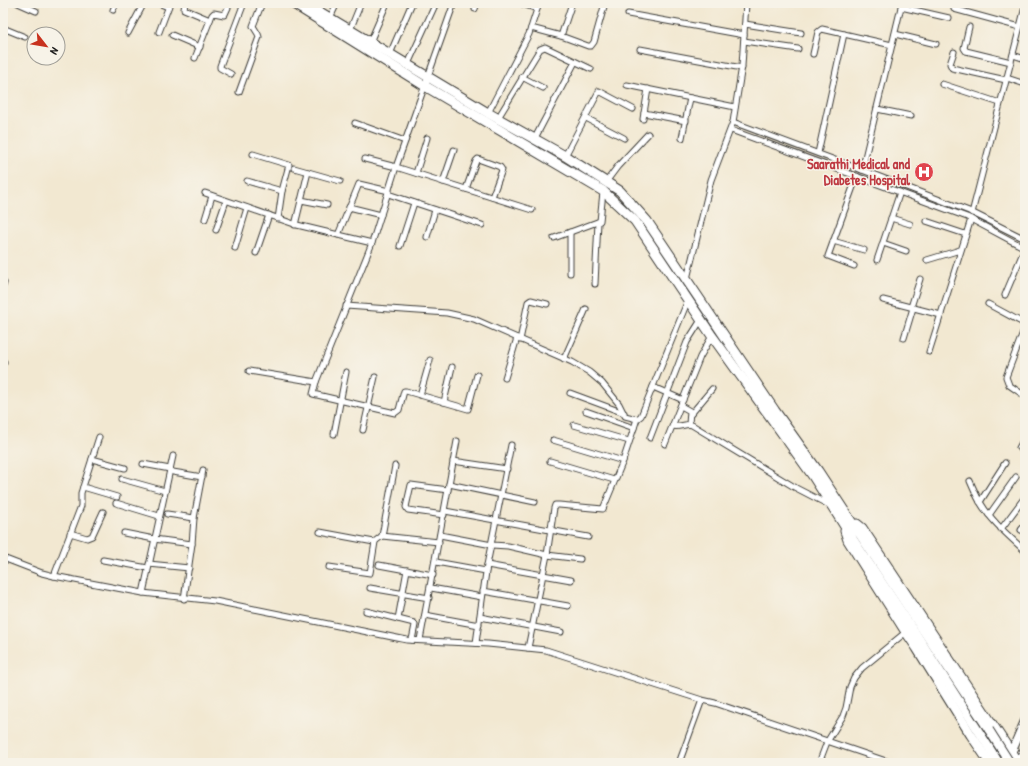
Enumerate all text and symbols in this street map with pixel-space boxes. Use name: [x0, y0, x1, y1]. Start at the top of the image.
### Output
north arrow: [26, 26, 66, 66]
text: N: [47, 45, 62, 57]
place label: Saarathi Medical and Diabetes Hospital: [807, 154, 911, 191]
hospital icon: Saarathi Medical and Diabetes Hospital: [913, 161, 935, 183]

